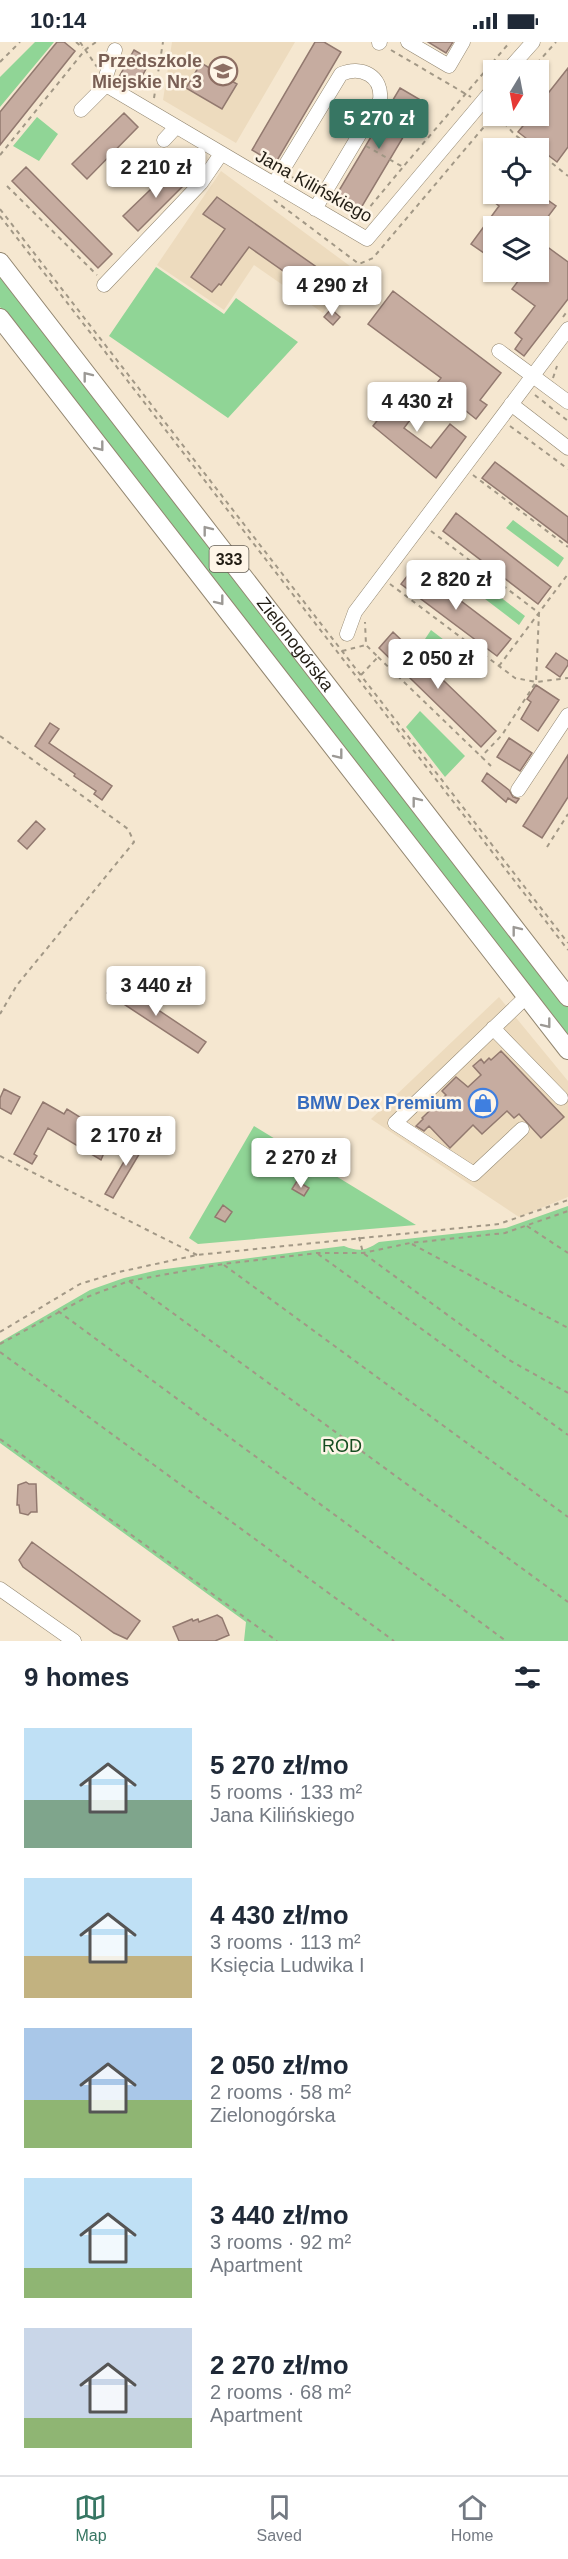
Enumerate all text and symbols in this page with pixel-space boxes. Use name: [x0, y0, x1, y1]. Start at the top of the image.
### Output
text: 10:14: [30, 8, 86, 33]
place label: Przedszkole Miejskie Nr 3: [92, 51, 202, 92]
school or university icon: Przedszkole Miejskie Nr 3: [207, 55, 239, 87]
north arrow: [483, 60, 549, 126]
map controls: [483, 60, 549, 282]
pin: 5 270 zł: [317, 99, 441, 150]
text: 5 270 zł: [343, 107, 415, 129]
button: locate: [483, 138, 549, 204]
street label: Jana Kilińskiego: [252, 146, 376, 226]
pin: 2 210 zł: [94, 148, 218, 199]
text: 2 210 zł: [120, 156, 192, 178]
button: layers: [483, 216, 549, 282]
pin: 4 290 zł: [270, 266, 394, 317]
text: 4 290 zł: [296, 274, 368, 296]
one-way arrow: [84, 371, 95, 382]
pin: 4 430 zł: [355, 382, 479, 433]
text: 4 430 zł: [381, 390, 453, 412]
one-way arrow: [93, 440, 104, 451]
one-way arrow: [203, 526, 214, 537]
road number: 333: [210, 546, 248, 572]
pin: 2 820 zł: [394, 560, 518, 611]
text: 2 820 zł: [420, 568, 492, 590]
street label: Zielonogórska: [253, 593, 338, 696]
one-way arrow: [212, 594, 223, 605]
pin: 2 050 zł: [376, 639, 500, 690]
text: 2 050 zł: [402, 647, 474, 669]
one-way arrow: [332, 749, 343, 760]
one-way arrow: [412, 796, 423, 807]
one-way arrow: [512, 926, 523, 937]
pin: 3 440 zł: [94, 966, 218, 1017]
text: 3 440 zł: [120, 974, 192, 996]
one-way arrow: [539, 1017, 550, 1028]
shop icon: BMW Dex Premium: [467, 1087, 499, 1119]
place label: BMW Dex Premium: [297, 1093, 462, 1113]
pin: 2 170 zł: [64, 1116, 188, 1167]
text: 2 170 zł: [90, 1124, 162, 1146]
pin: 2 270 zł: [239, 1138, 363, 1189]
text: 2 270 zł: [265, 1146, 337, 1168]
park label: ROD: [322, 1436, 362, 1456]
icon: filters: [511, 1661, 544, 1694]
text: 9 homes: [24, 1662, 130, 1692]
text: 5 270 zł/mo: [210, 1750, 349, 1780]
icon: home: [72, 1752, 144, 1824]
text: 5 rooms · 133 m²: [210, 1781, 362, 1803]
text: Jana Kilińskiego: [210, 1804, 355, 1826]
text: 4 430 zł/mo: [210, 1900, 349, 1930]
icon: home: [72, 1902, 144, 1974]
text: 3 rooms · 113 m²: [210, 1931, 361, 1953]
text: Księcia Ludwika I: [210, 1954, 365, 1976]
text: 2 050 zł/mo: [210, 2050, 349, 2080]
icon: home: [72, 2052, 144, 2124]
text: 2 rooms · 58 m²: [210, 2081, 351, 2103]
text: Zielonogórska: [210, 2104, 336, 2126]
text: 3 440 zł/mo: [210, 2200, 349, 2230]
icon: home: [72, 2202, 144, 2274]
text: 3 rooms · 92 m²: [210, 2231, 351, 2253]
text: Apartment: [210, 2254, 302, 2276]
text: 2 270 zł/mo: [210, 2350, 349, 2380]
icon: home: [72, 2352, 144, 2424]
text: 2 rooms · 68 m²: [210, 2381, 351, 2403]
text: Apartment: [210, 2404, 302, 2426]
tab: Map: [74, 2491, 107, 2545]
tab: Saved: [256, 2491, 302, 2545]
tab: Home: [451, 2491, 493, 2545]

